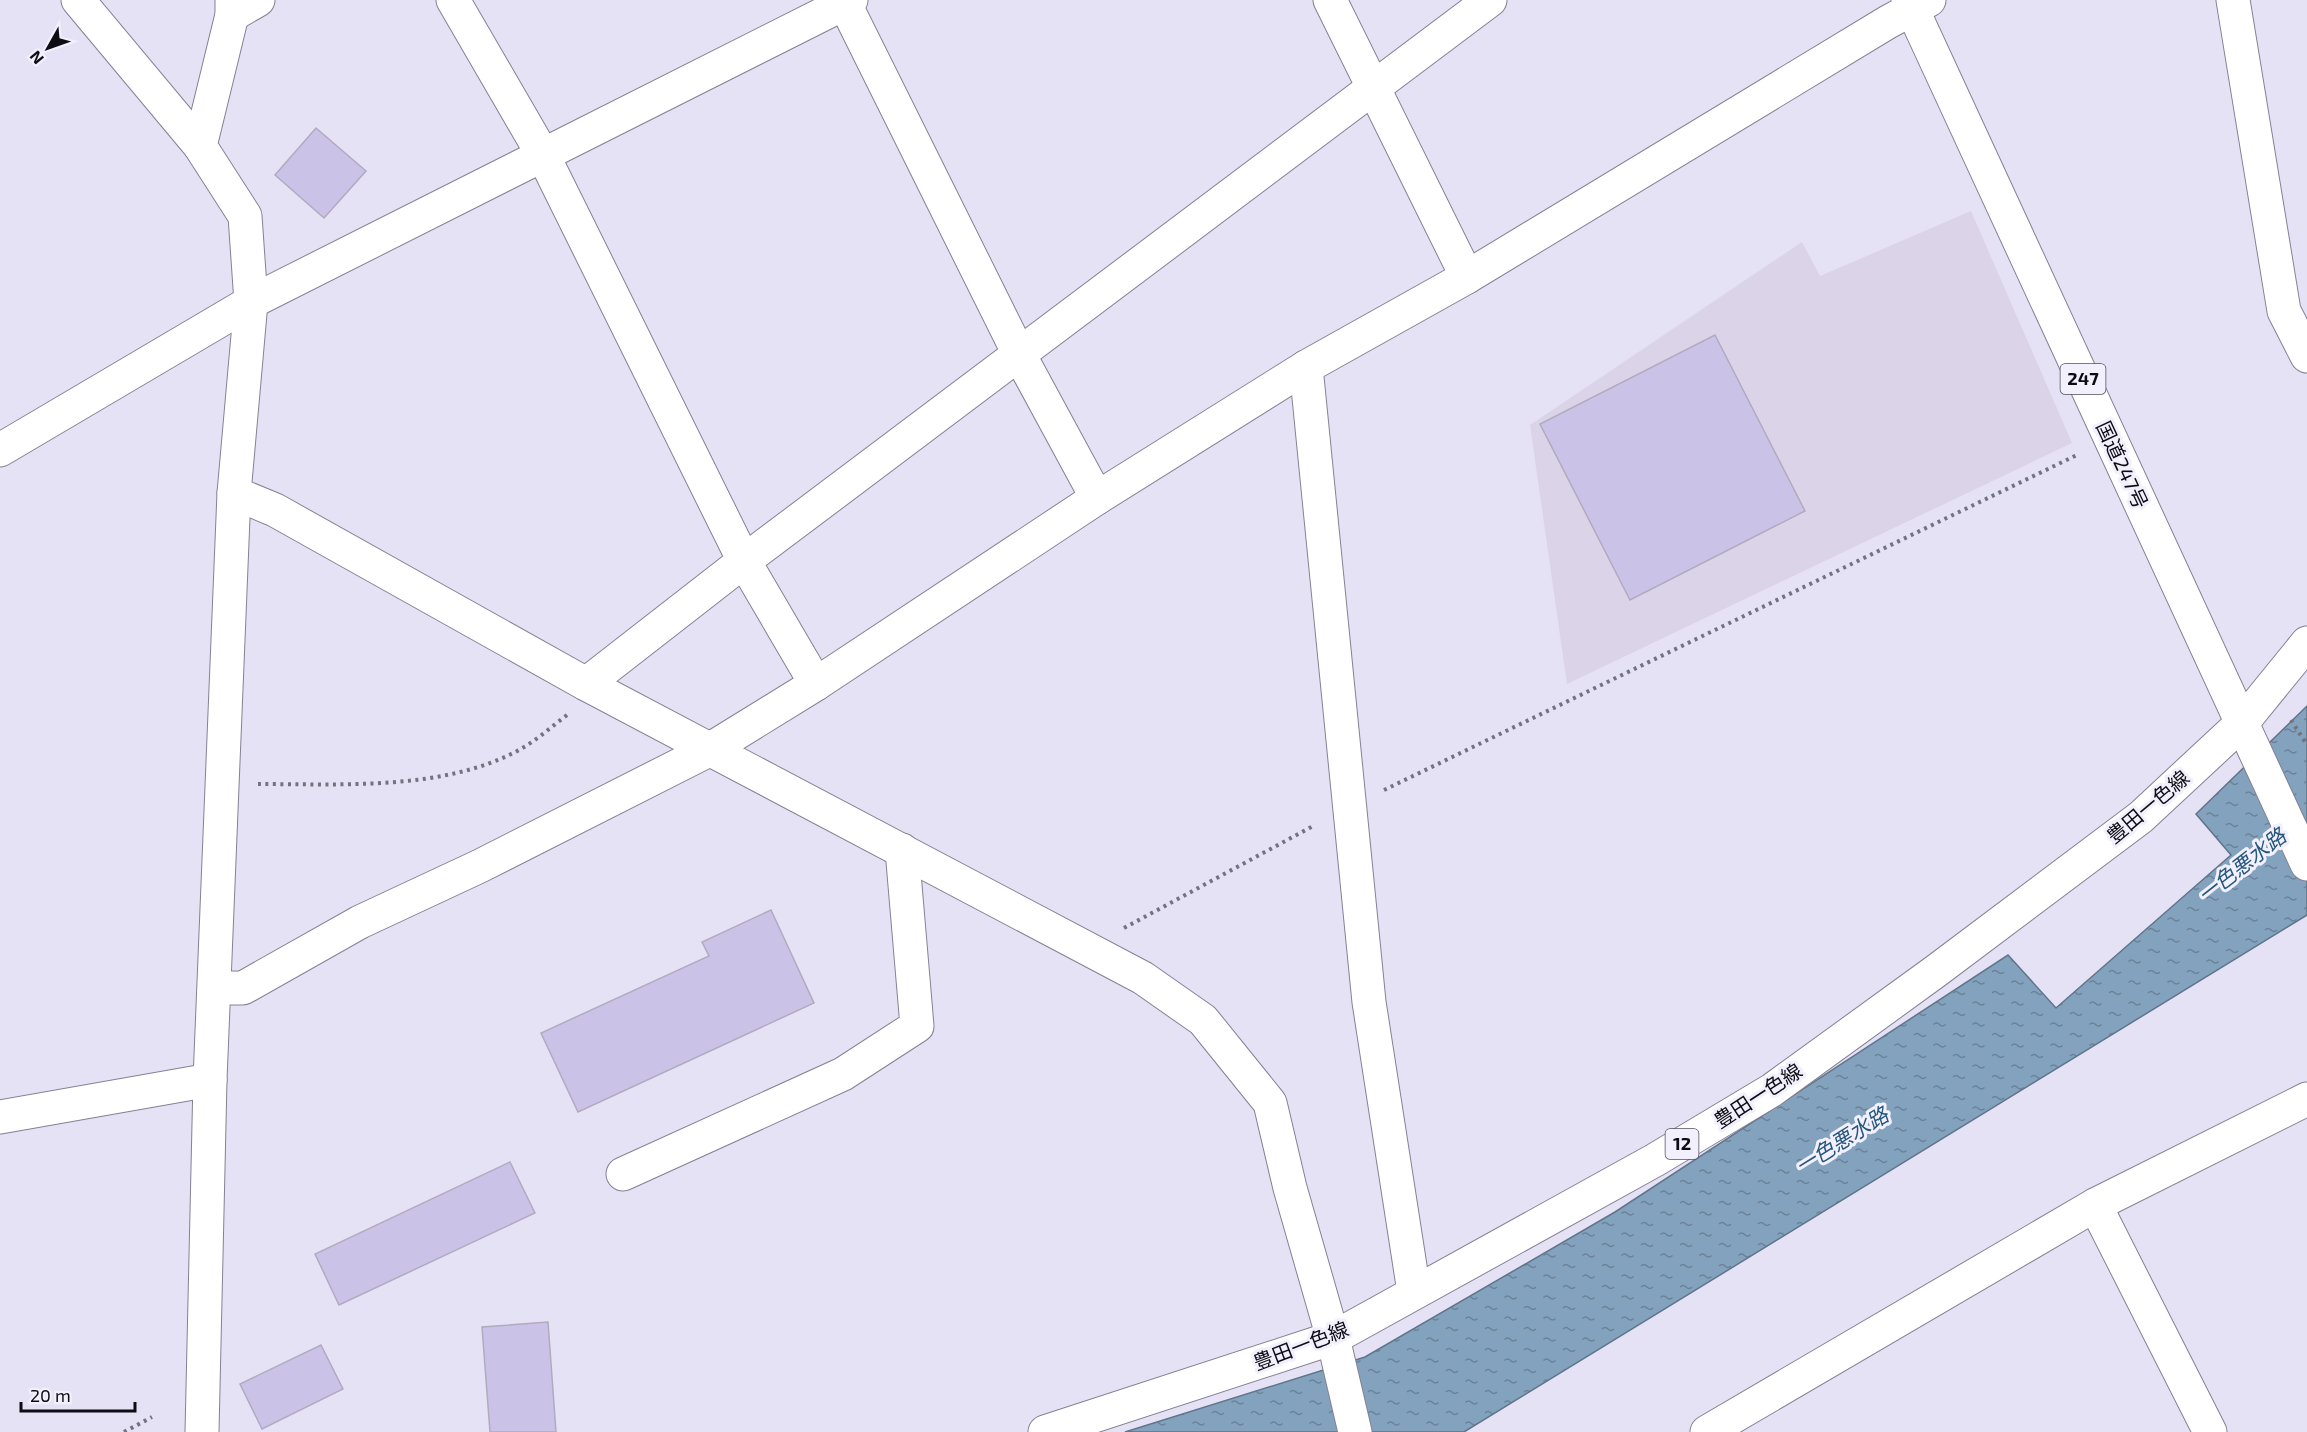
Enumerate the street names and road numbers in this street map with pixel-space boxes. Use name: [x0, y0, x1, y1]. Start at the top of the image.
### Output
road number: 247: [2060, 364, 2106, 394]
street label: 国道247号: [2092, 417, 2154, 512]
street label: 豊田一色線: [2101, 765, 2193, 848]
street label: 豊田一色線: [1709, 1058, 1806, 1132]
road number: 12: [1666, 1129, 1698, 1159]
street label: 豊田一色線: [1250, 1316, 1352, 1374]

